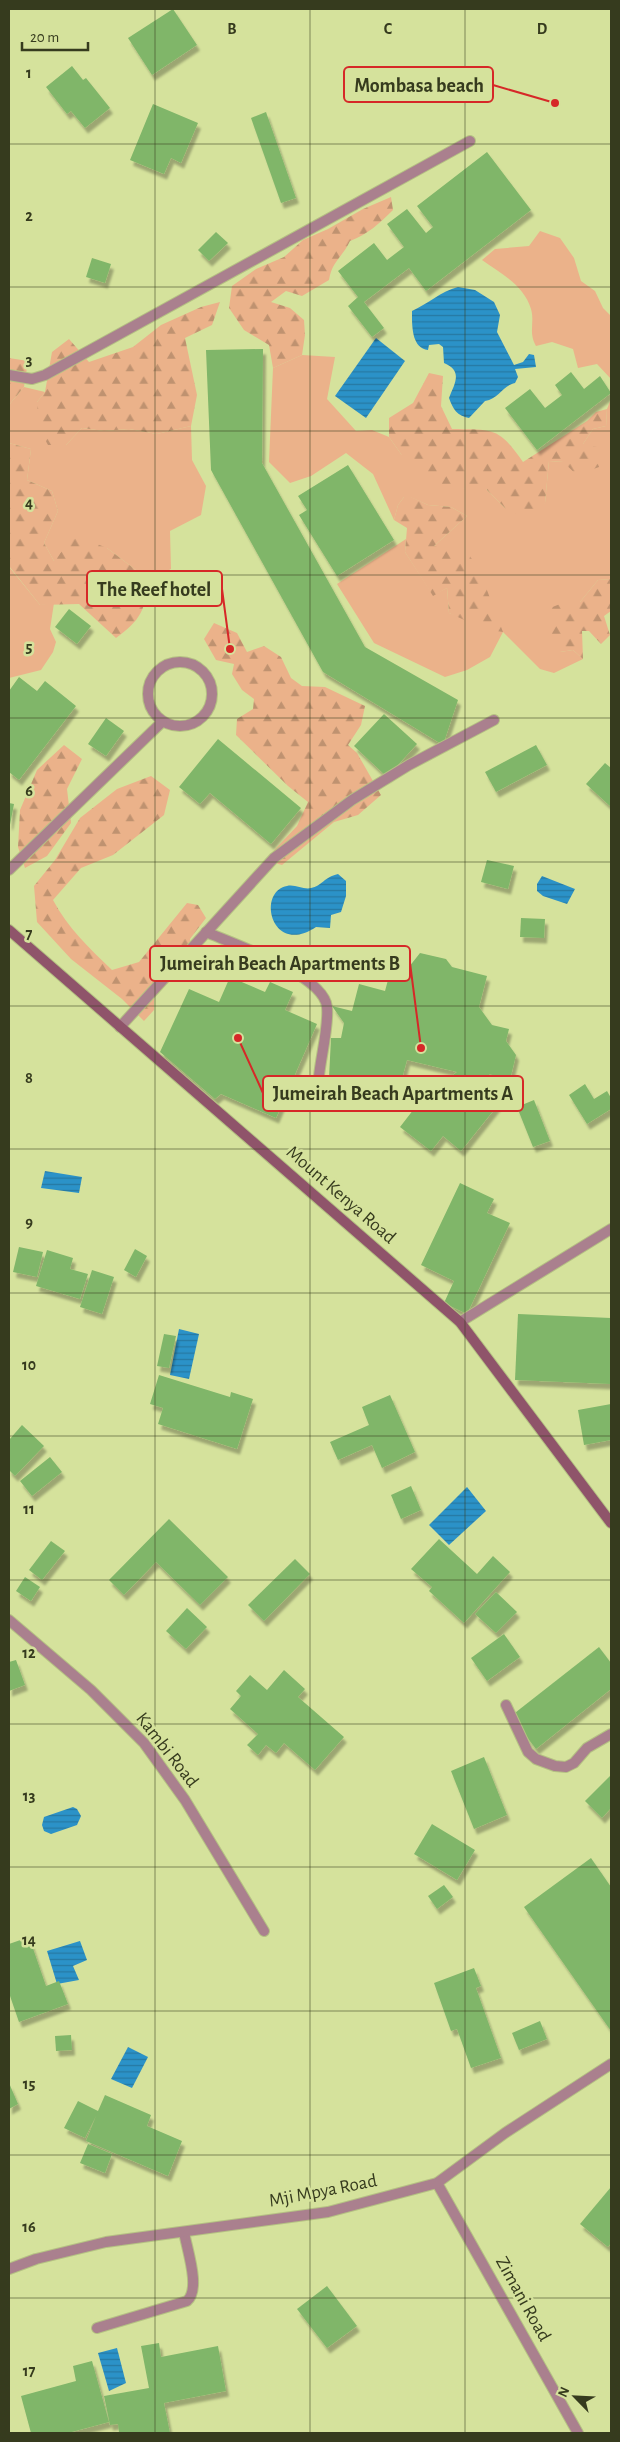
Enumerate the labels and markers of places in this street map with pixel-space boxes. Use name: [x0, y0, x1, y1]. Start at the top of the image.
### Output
callout: Mombasa beach: [344, 67, 493, 102]
callout: The Reef hotel: [87, 571, 222, 606]
callout: Jumeirah Beach Apartments B: [150, 946, 410, 981]
callout: Jumeirah Beach Apartments A: [263, 1076, 523, 1111]

